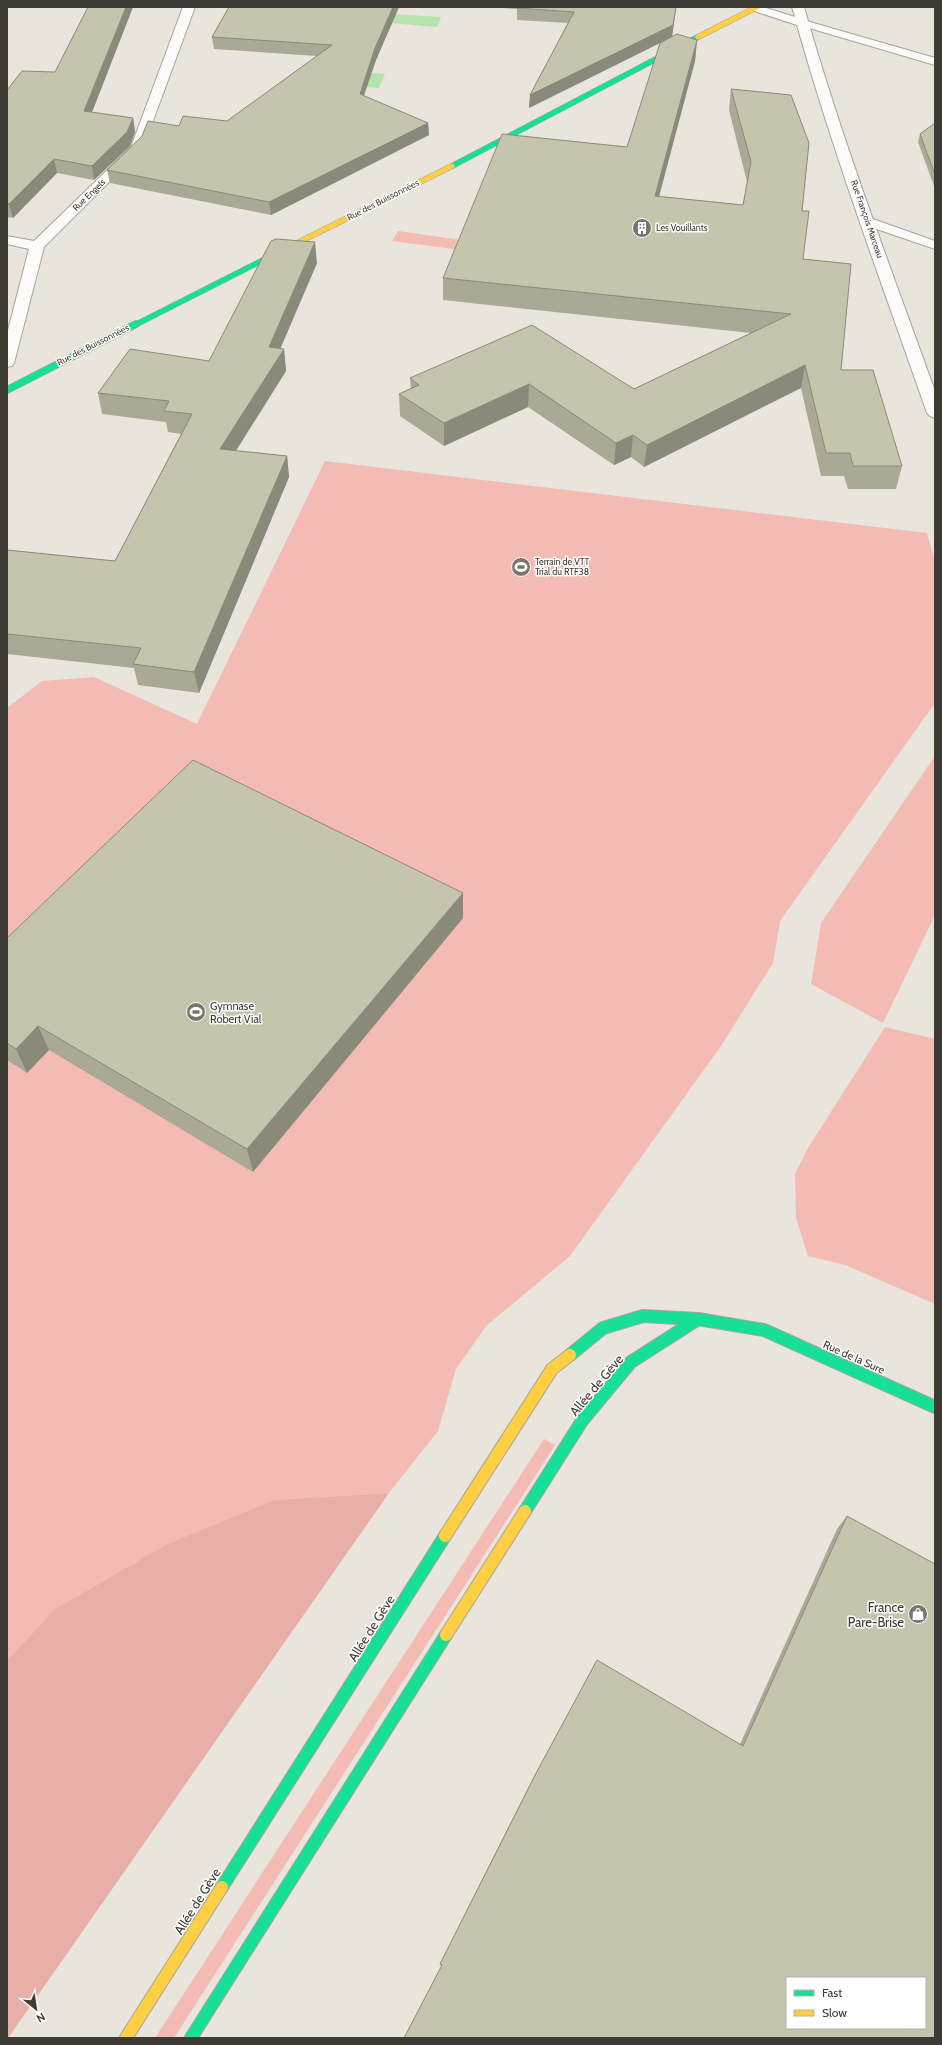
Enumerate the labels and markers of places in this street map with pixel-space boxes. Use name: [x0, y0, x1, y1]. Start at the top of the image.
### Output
building icon: Les Vouillants: [631, 217, 653, 239]
place label: Les Vouillants: [656, 222, 708, 233]
sports icon: Terrain de VTT Trial du RTF38: [510, 556, 532, 578]
place label: Terrain de VTT Trial du RTF38: [535, 556, 590, 577]
place label: Gymnase Robert Vial: [210, 999, 262, 1026]
sports icon: Gymnase Robert Vial: [185, 1001, 207, 1023]
place label: France Pare-Brise: [848, 1599, 904, 1630]
shop icon: France Pare-Brise: [907, 1603, 929, 1625]

